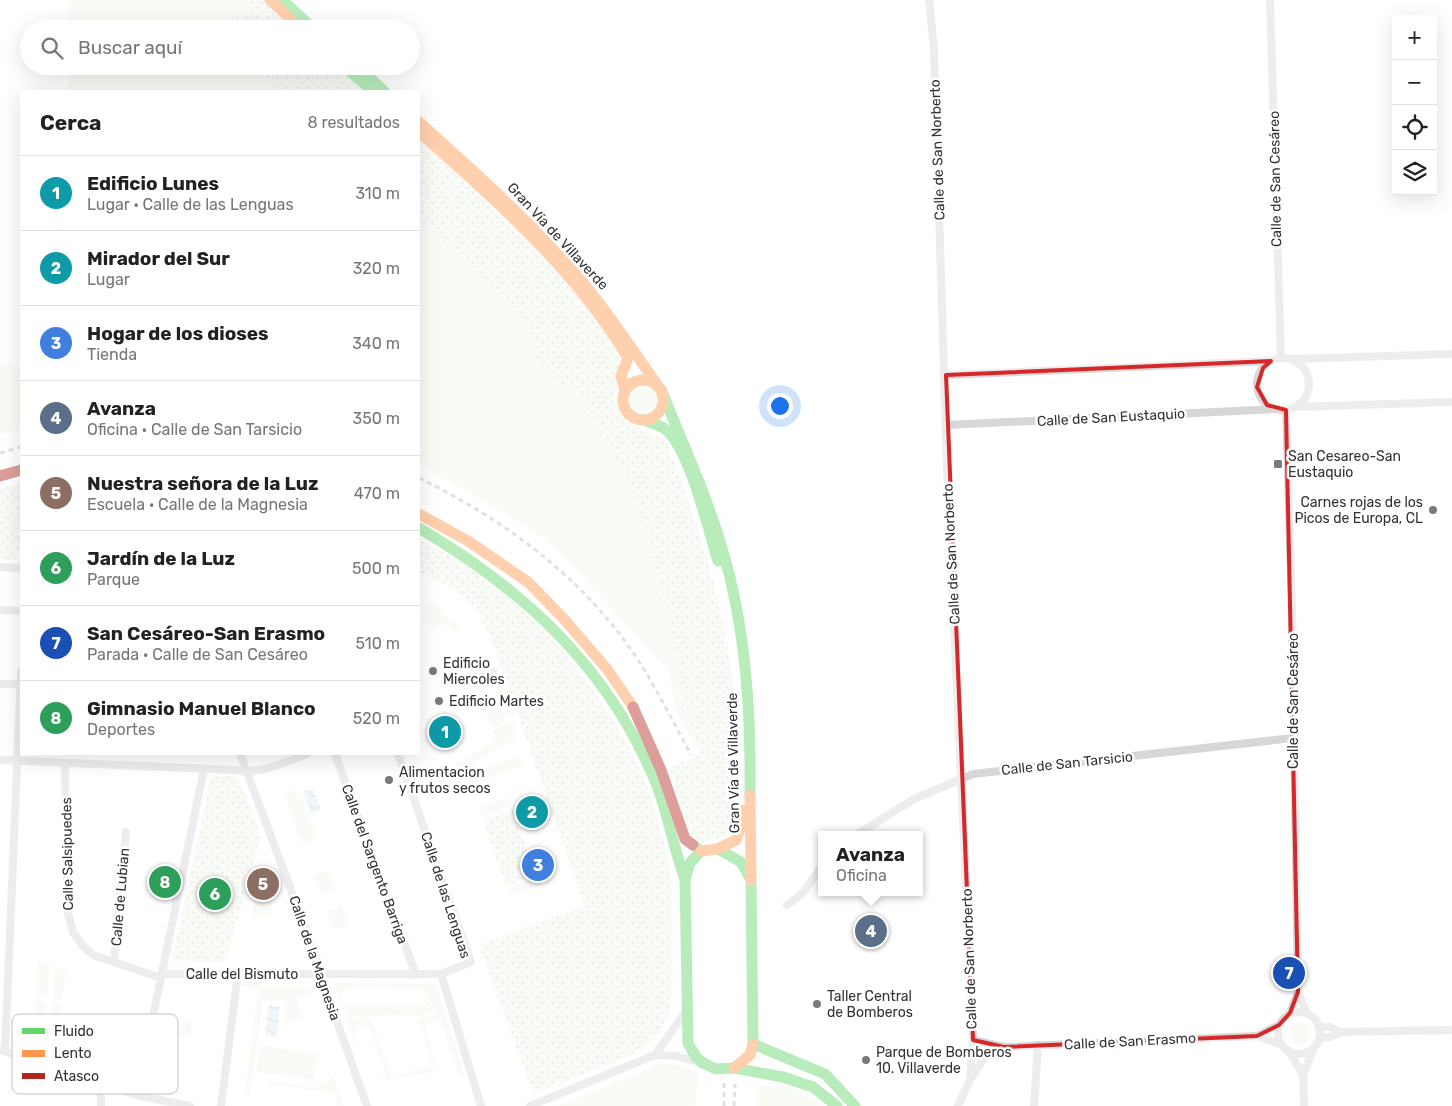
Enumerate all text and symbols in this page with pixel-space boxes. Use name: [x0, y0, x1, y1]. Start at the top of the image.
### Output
map controls: [1392, 15, 1437, 195]
button: +: [1392, 15, 1437, 60]
search box: [20, 20, 420, 75]
icon: search: [38, 34, 66, 62]
text: Buscar aquí: [78, 36, 182, 59]
button: −: [1392, 60, 1437, 105]
street label: Calle de San Norberto: [927, 79, 948, 221]
button: locate: [1392, 105, 1437, 150]
text: Cerca: [40, 110, 101, 135]
street label: Calle de San Cesáreo: [1266, 111, 1285, 247]
text: 8 resultados: [307, 113, 400, 132]
button: layers: [1392, 150, 1437, 195]
text: Edificio Lunes: [87, 172, 219, 195]
street label: Gran Vía de Villaverde: [504, 179, 612, 294]
text: 1: [52, 184, 60, 203]
text: 310 m: [356, 184, 400, 203]
text: Lugar · Calle de las Lenguas: [87, 195, 294, 214]
text: Mirador del Sur: [87, 247, 230, 270]
text: 2: [51, 259, 61, 278]
text: 320 m: [353, 259, 400, 278]
text: Lugar: [87, 270, 130, 289]
text: Hogar de los dioses: [87, 322, 269, 345]
text: 3: [51, 334, 61, 353]
text: 340 m: [352, 334, 400, 353]
text: Tienda: [87, 345, 137, 364]
your location: [767, 393, 793, 419]
text: Avanza: [87, 397, 156, 420]
street label: Calle de San Eustaquio: [1036, 405, 1186, 430]
text: 4: [51, 409, 61, 428]
text: 350 m: [353, 409, 400, 428]
text: Oficina · Calle de San Tarsicio: [87, 420, 302, 439]
place label: San Cesareo-San Eustaquio: [1288, 448, 1401, 481]
marker: San Cesareo-San Eustaquio: [1272, 458, 1284, 470]
text: Nuestra señora de la Luz: [87, 472, 318, 495]
street label: Calle de San Norberto: [939, 483, 964, 625]
text: 5: [51, 484, 61, 503]
text: 470 m: [354, 484, 400, 503]
place label: Carnes rojas de los Picos de Europa, CL: [1294, 494, 1423, 527]
text: Escuela · Calle de la Magnesia: [87, 495, 308, 514]
marker: Carnes rojas de los Picos de Europa, CL: [1427, 504, 1439, 516]
text: Jardín de la Luz: [87, 547, 235, 570]
text: 6: [51, 559, 61, 578]
text: 500 m: [352, 559, 400, 578]
text: Parque: [87, 570, 140, 589]
text: San Cesáreo-San Erasmo: [87, 622, 325, 645]
street label: Calle de San Cesáreo: [1285, 633, 1302, 769]
text: 7: [51, 634, 61, 653]
text: 510 m: [356, 634, 400, 653]
text: Parada · Calle de San Cesáreo: [87, 645, 308, 664]
place label: Edificio Miercoles: [443, 655, 505, 688]
marker: Edificio Miercoles: [427, 665, 439, 677]
street label: Gran Vía de Villaverde: [724, 692, 743, 833]
place label: Edificio Martes: [449, 693, 544, 710]
marker: Edificio Martes: [433, 695, 445, 707]
text: Gimnasio Manuel Blanco: [87, 697, 316, 720]
text: 8: [51, 709, 61, 728]
text: 520 m: [353, 709, 400, 728]
pin: 1: [429, 713, 461, 751]
text: Deportes: [87, 720, 155, 739]
street label: Calle de San Tarsicio: [1000, 748, 1134, 779]
place label: Alimentacion y frutos secos: [399, 764, 491, 797]
marker: Alimentacion y frutos secos: [383, 774, 395, 786]
street label: Calle del Sargento Barriga: [338, 782, 411, 946]
pin: 2: [516, 793, 548, 831]
street label: Calle Salsipuedes: [58, 797, 77, 911]
street label: Calle de las Lenguas: [417, 830, 474, 961]
popup: [818, 831, 923, 896]
text: Avanza: [836, 843, 905, 866]
pin: 3: [522, 846, 554, 884]
street label: Calle de Lubian: [108, 847, 133, 947]
pin: 8: [149, 863, 181, 901]
pin: 5: [247, 865, 279, 903]
text: Oficina: [836, 866, 887, 885]
pin: 6: [199, 875, 231, 913]
street label: Calle de San Norberto: [959, 888, 980, 1030]
street label: Calle de la Magnesia: [285, 893, 344, 1023]
pin: 4: [855, 912, 887, 950]
pin: 7: [1273, 954, 1305, 992]
street label: Calle del Bismuto: [186, 966, 298, 983]
place label: Taller Central de Bomberos: [827, 988, 913, 1021]
marker: Taller Central de Bomberos: [811, 998, 823, 1010]
legend: [12, 1014, 178, 1094]
text: Fluido: [54, 1023, 94, 1040]
street label: Calle de San Erasmo: [1064, 1030, 1196, 1053]
place label: Parque de Bomberos 10. Villaverde: [876, 1044, 1012, 1077]
text: Lento: [54, 1045, 91, 1062]
marker: Parque de Bomberos 10. Villaverde: [860, 1054, 872, 1066]
text: Atasco: [54, 1068, 99, 1085]

